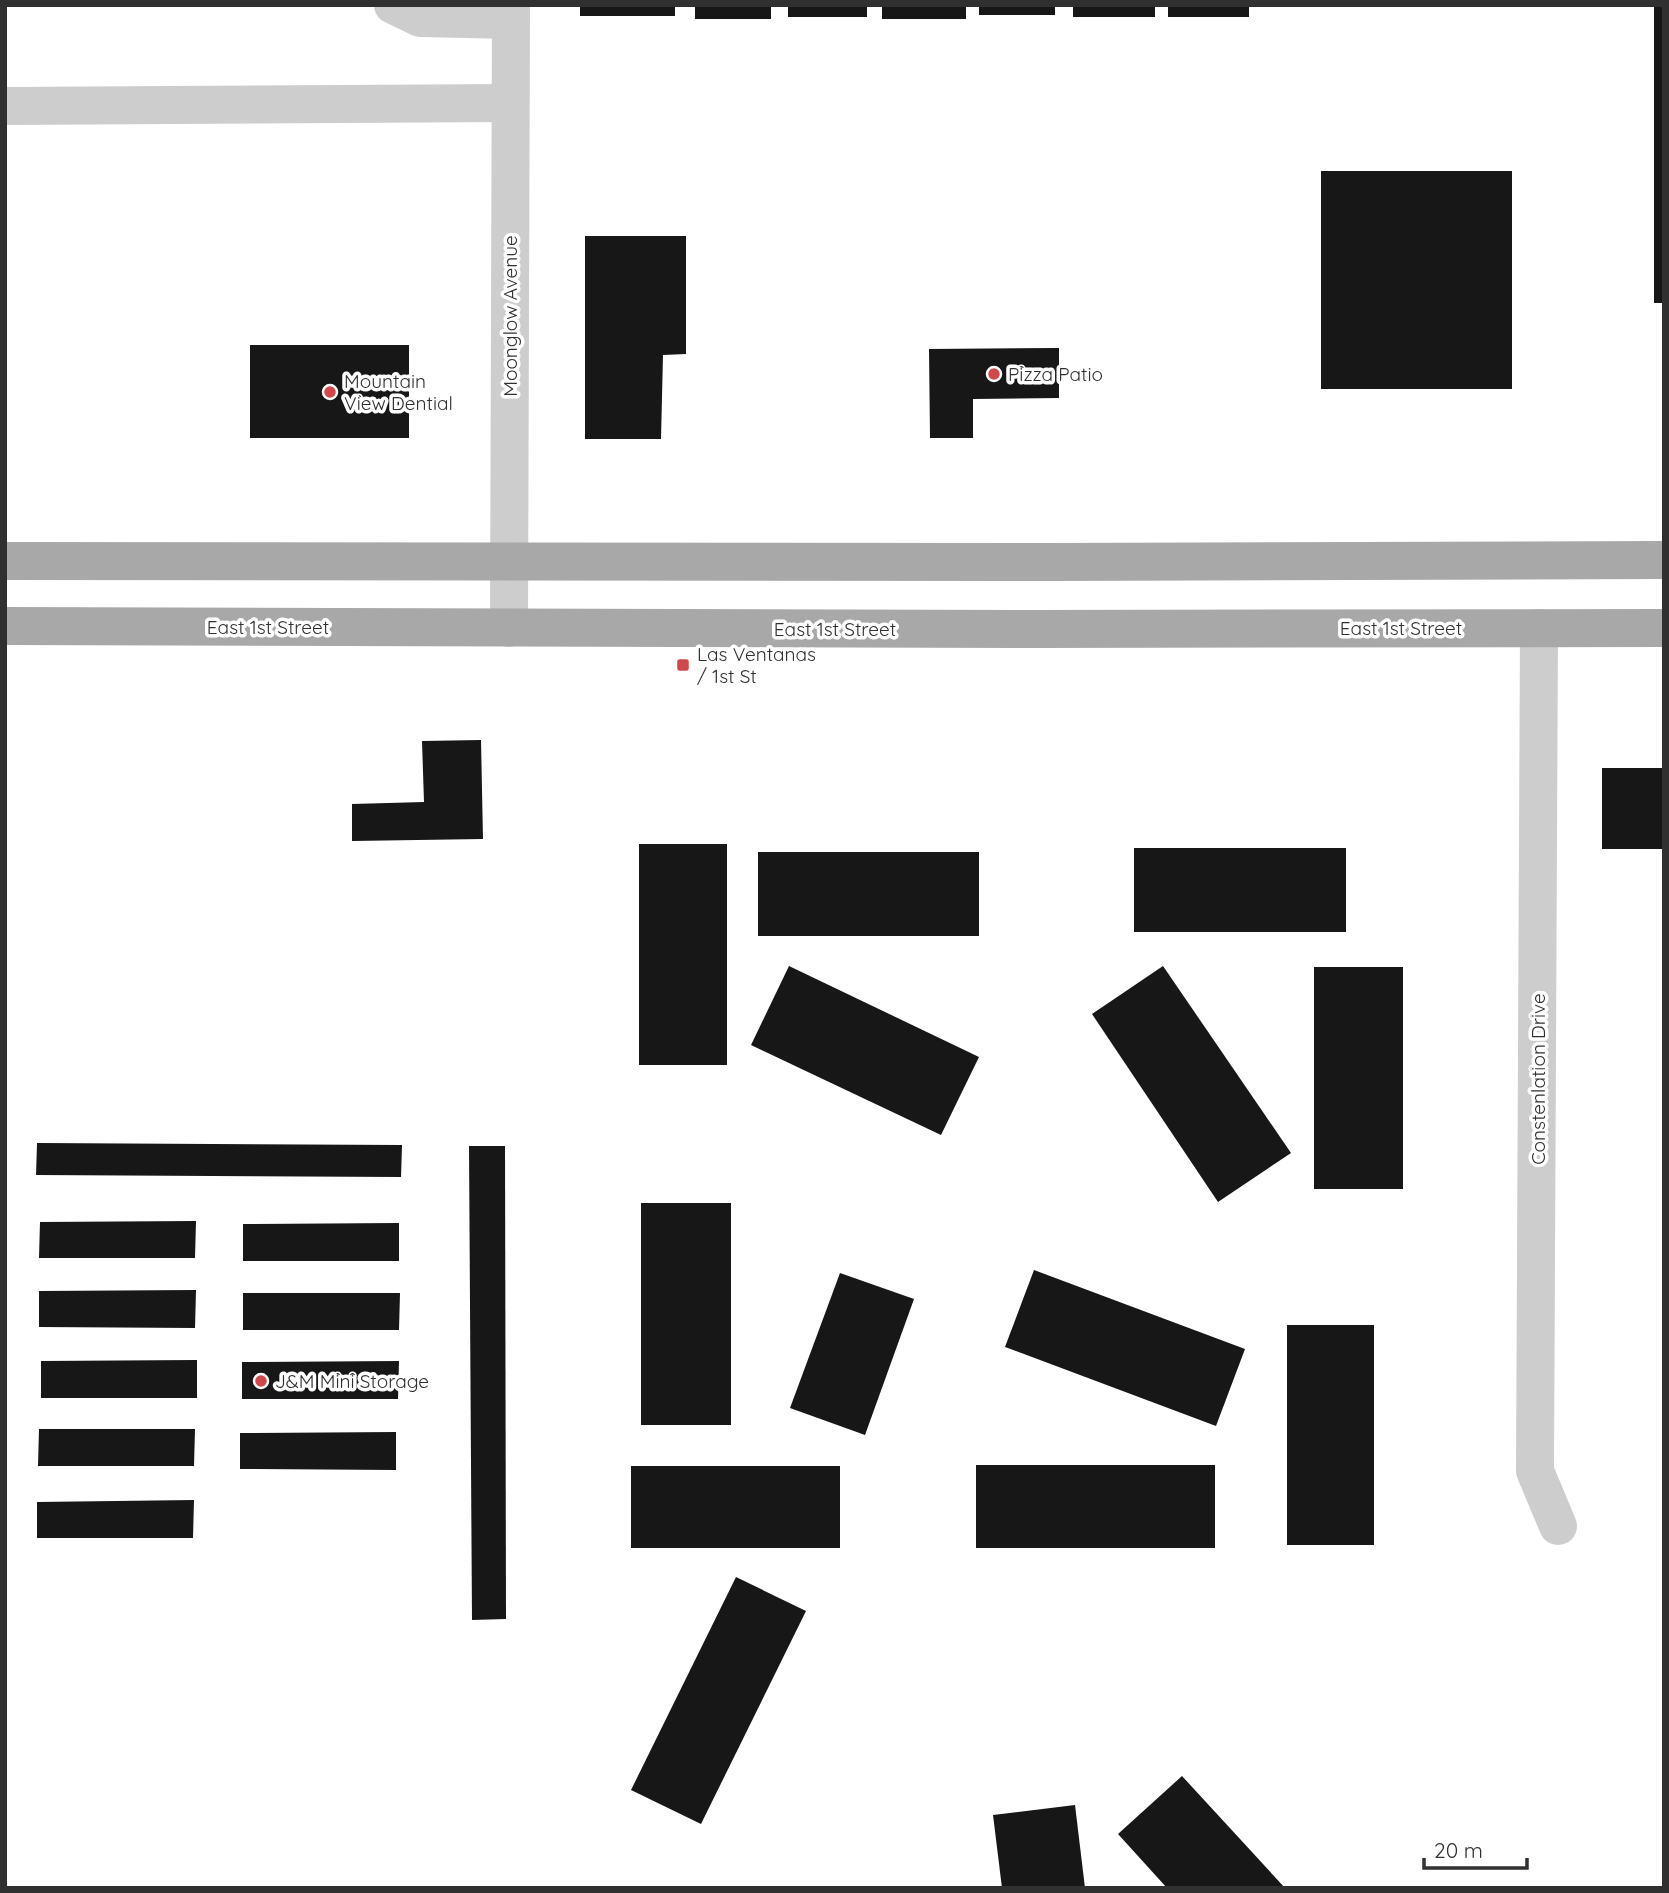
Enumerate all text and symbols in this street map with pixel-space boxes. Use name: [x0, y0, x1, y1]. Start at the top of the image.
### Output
street label: Moonglow Avenue: [498, 235, 522, 397]
place label: Pizza Patio: [1008, 362, 1103, 386]
marker: Pizza Patio: [986, 366, 1002, 382]
place label: Mountain View Dential: [344, 369, 453, 415]
marker: Mountain View Dential: [322, 384, 338, 400]
street label: East 1st Street: [207, 615, 329, 639]
street label: East 1st Street: [1340, 616, 1462, 640]
street label: East 1st Street: [774, 617, 896, 641]
place label: Las Ventanas / 1st St: [697, 642, 816, 688]
marker: Las Ventanas / 1st St: [675, 657, 691, 673]
street label: Constenlation Drive: [1526, 993, 1550, 1165]
place label: J&M Mini Storage: [275, 1369, 429, 1393]
marker: J&M Mini Storage: [253, 1373, 269, 1389]
scale bar: [1424, 1826, 1527, 1870]
text: 20 m: [1434, 1837, 1483, 1863]

